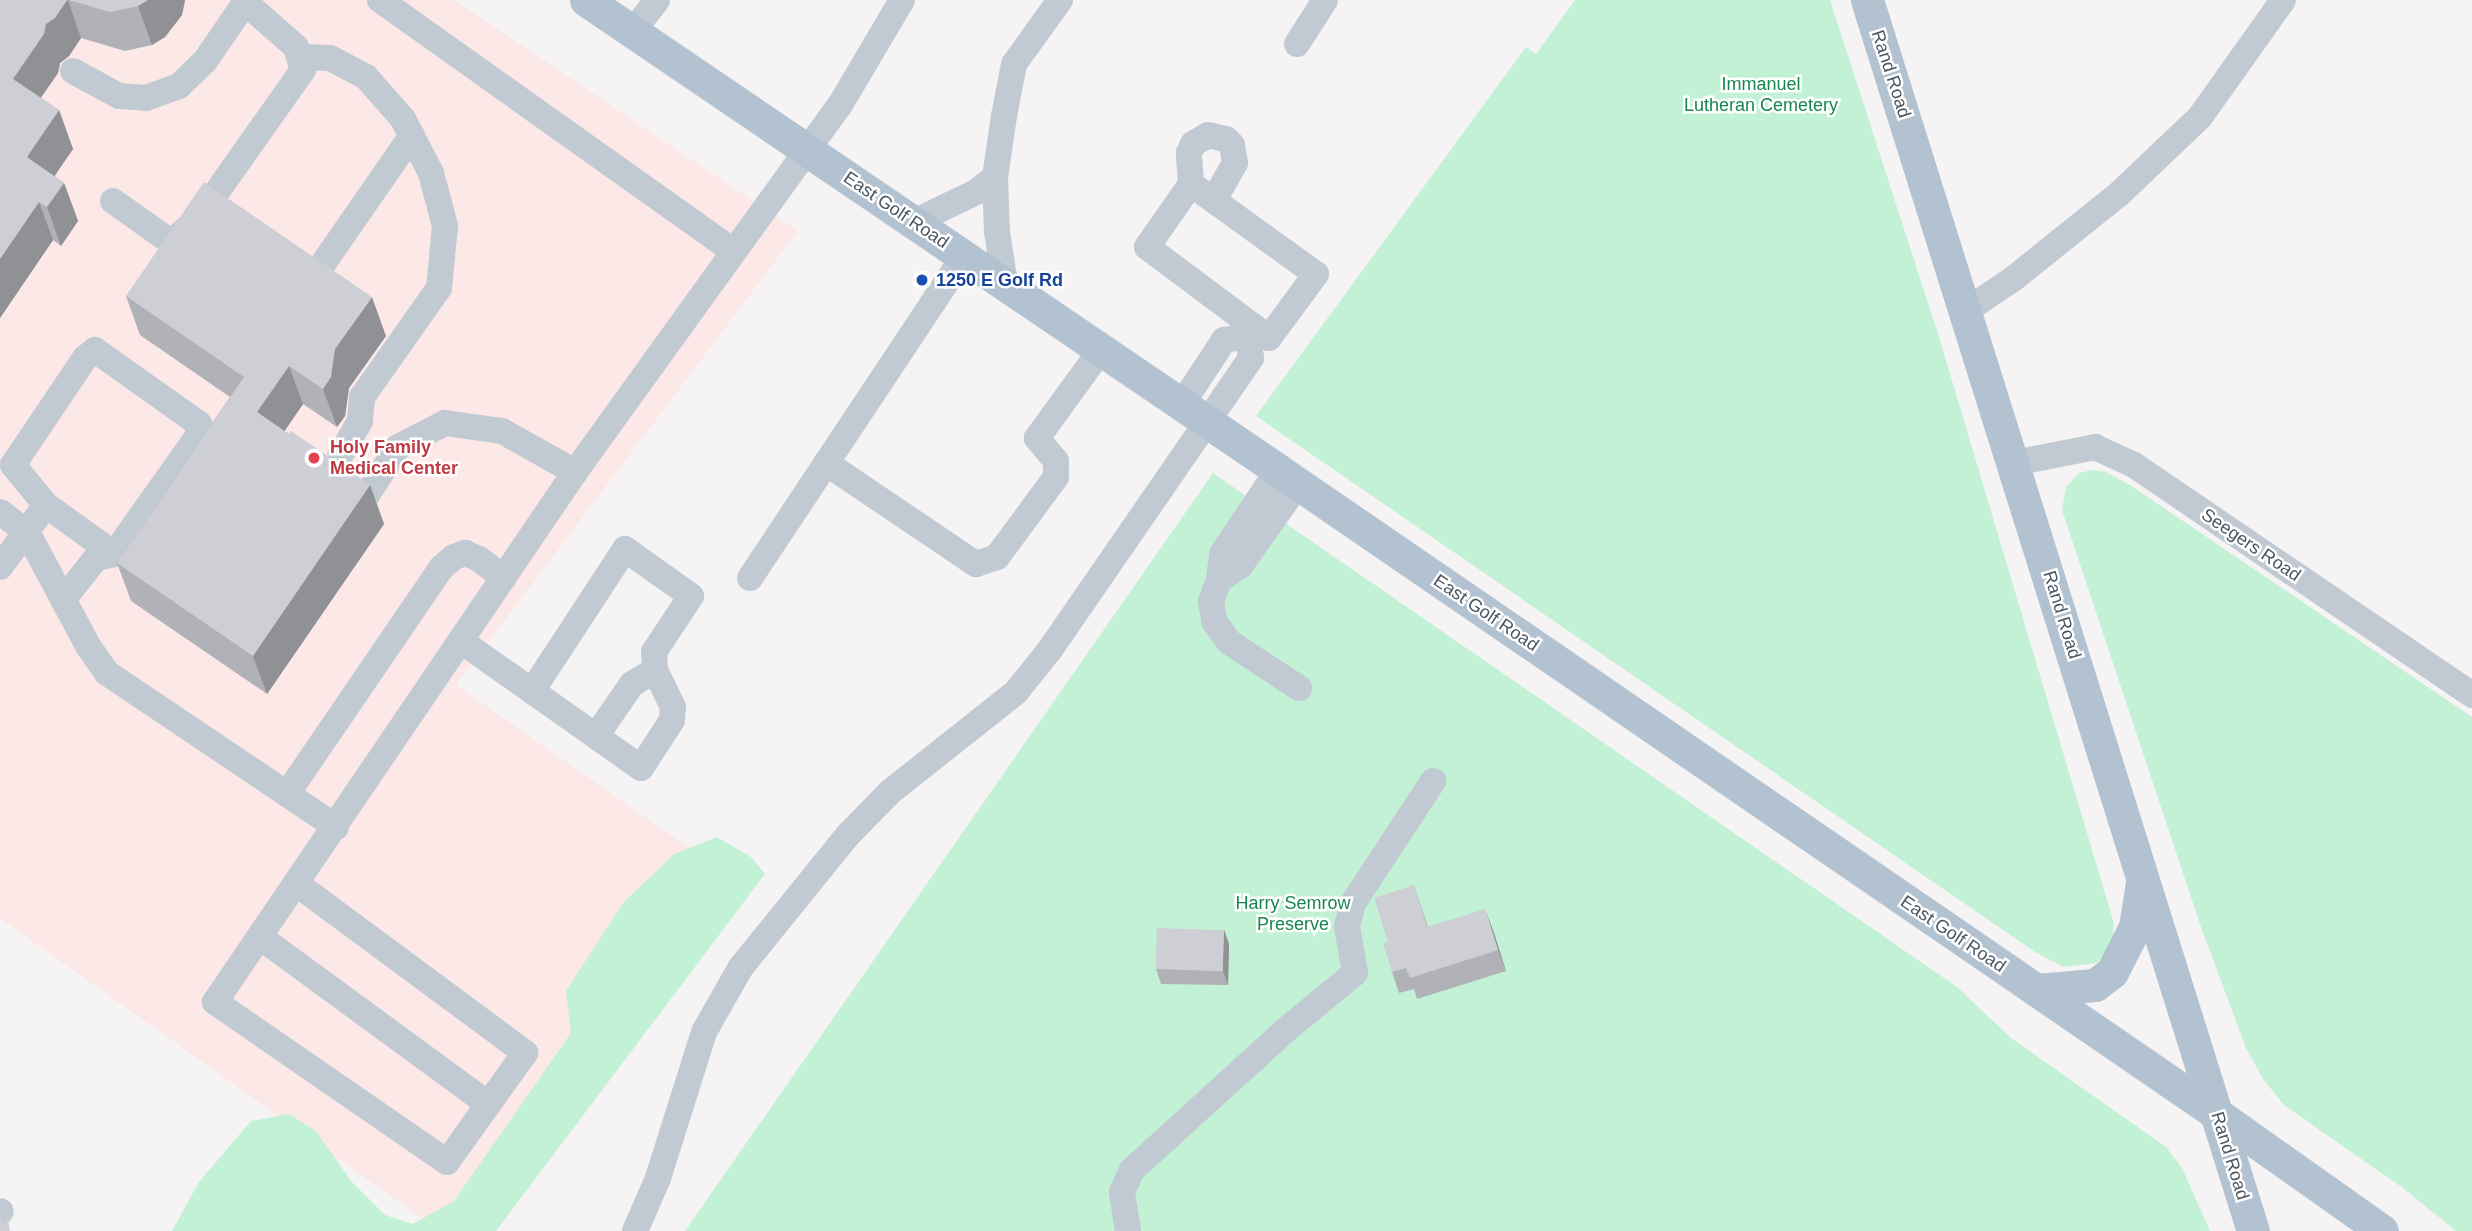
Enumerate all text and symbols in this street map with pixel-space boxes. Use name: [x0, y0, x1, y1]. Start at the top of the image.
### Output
street label: Rand Road: [1867, 27, 1915, 121]
park label: Immanuel Lutheran Cemetery: [1684, 74, 1838, 116]
street label: East Golf Road: [839, 167, 953, 253]
place label: 1250 E Golf Rd: [936, 269, 1063, 291]
marker: 1250 E Golf Rd: [914, 272, 930, 288]
place label: Holy Family Medical Center: [330, 437, 458, 480]
marker: Holy Family Medical Center: [304, 448, 324, 468]
street label: Seegers Road: [2197, 504, 2305, 586]
street label: Rand Road: [2038, 568, 2086, 662]
street label: East Golf Road: [1429, 570, 1543, 656]
street label: East Golf Road: [1896, 891, 2010, 977]
park label: Harry Semrow Preserve: [1235, 893, 1351, 936]
street label: Rand Road: [2206, 1109, 2254, 1203]

